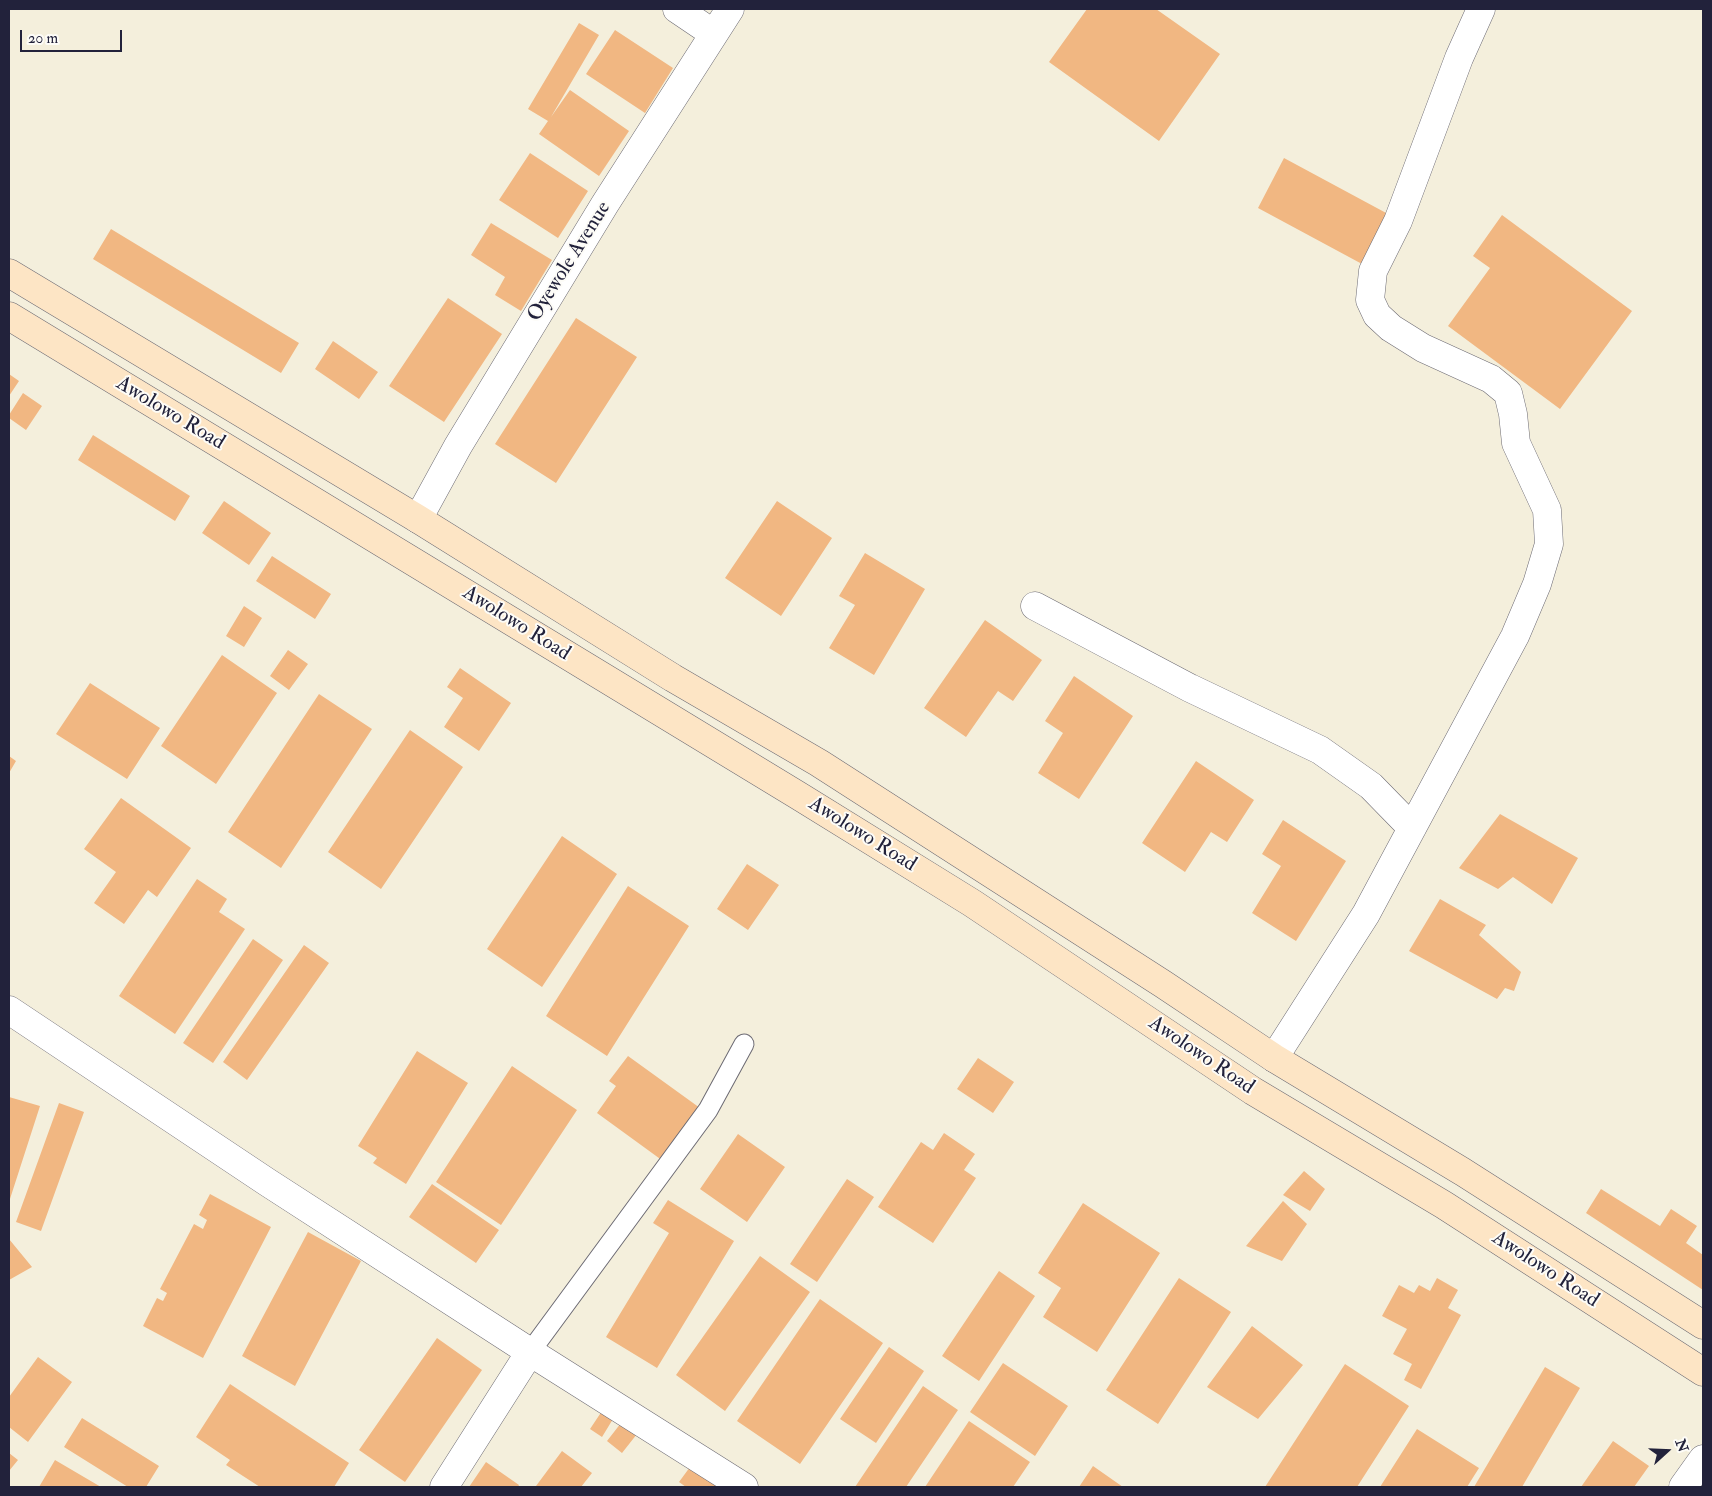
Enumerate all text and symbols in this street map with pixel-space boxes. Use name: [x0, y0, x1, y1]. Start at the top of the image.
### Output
scale bar: [22, 20, 125, 52]
text: 20 m: [28, 29, 58, 48]
street label: Oyewole Avenue: [523, 197, 617, 327]
street label: Awolowo Road: [111, 372, 229, 456]
street label: Awolowo Road: [457, 581, 575, 667]
street label: Awolowo Road: [803, 792, 921, 878]
street label: Awolowo Road: [1143, 1011, 1259, 1101]
street label: Awolowo Road: [1487, 1226, 1603, 1314]
north arrow: [1642, 1426, 1692, 1476]
text: N: [1671, 1437, 1692, 1454]

